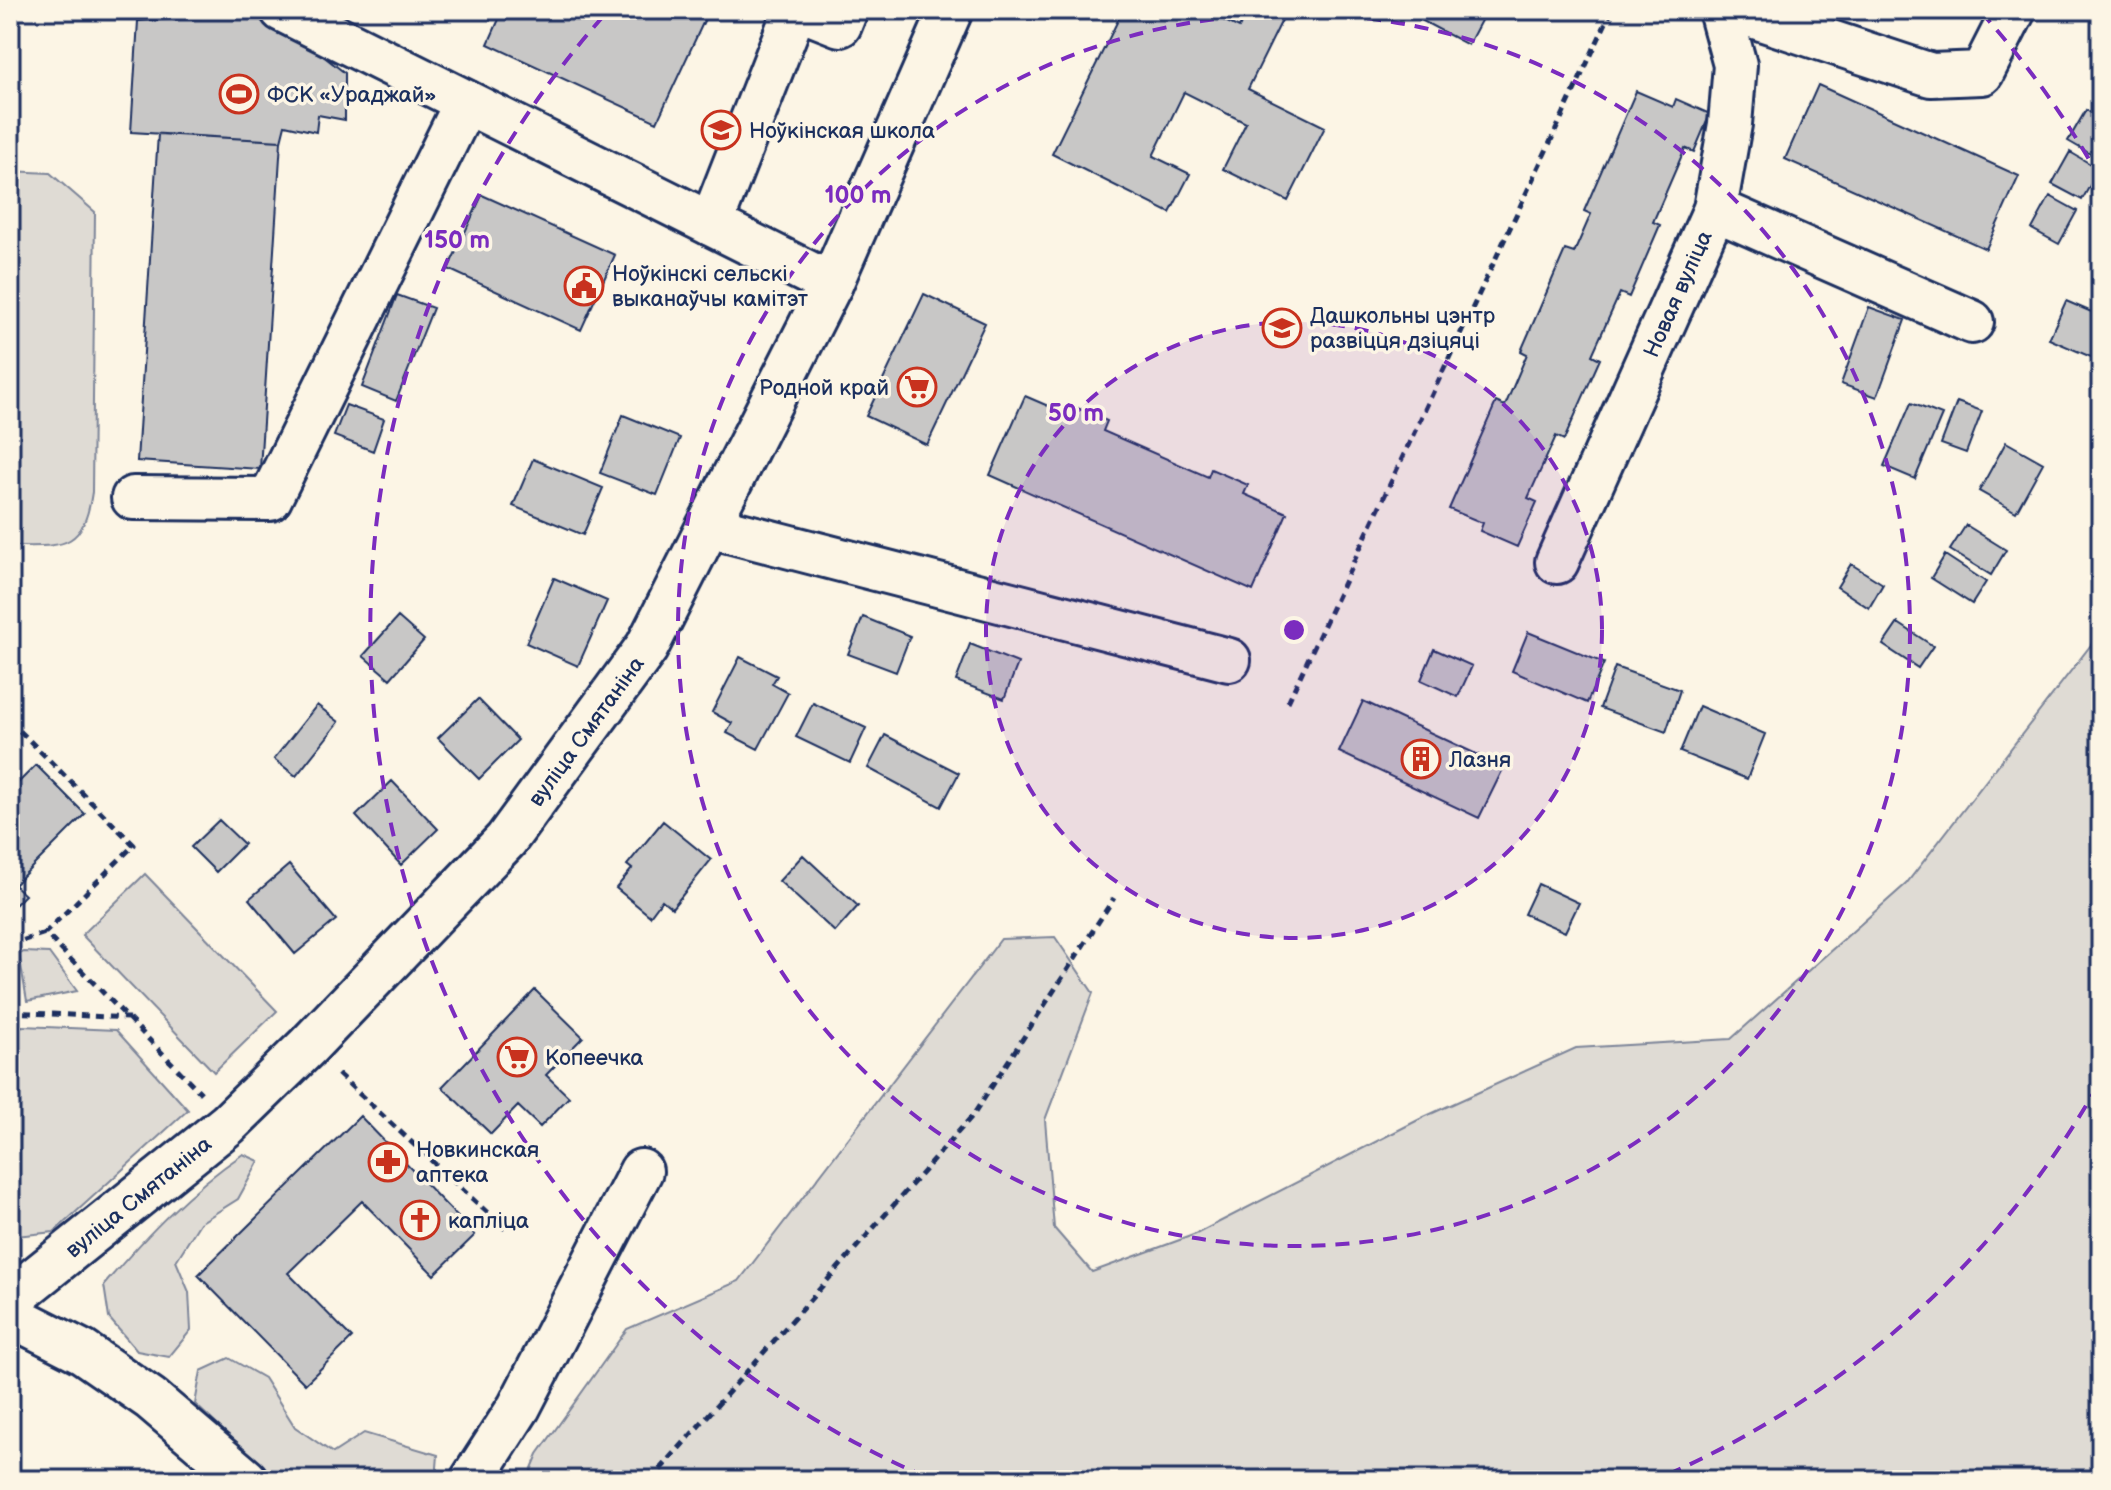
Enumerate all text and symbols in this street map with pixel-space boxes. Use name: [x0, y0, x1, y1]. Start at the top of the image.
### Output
sports icon: ФСК «Ураджай»: [218, 73, 260, 115]
place label: ФСК «Ураджай»: [267, 82, 437, 109]
school or university icon: Ноўкінская школа: [700, 109, 742, 151]
place label: Ноўкінская школа: [749, 118, 935, 145]
text: 100 m: [825, 181, 891, 210]
text: 150 m: [424, 226, 490, 255]
street label: Новая вуліца: [1638, 227, 1719, 362]
place label: Ноўкінскі сельскі выканаўчы камітэт: [612, 261, 809, 313]
public building icon: Ноўкінскі сельскі выканаўчы камітэт: [563, 265, 605, 307]
place label: Дашкольны цэнтр развіцця дзіцяці: [1310, 303, 1496, 355]
school or university icon: Дашкольны цэнтр развіцця дзіцяці: [1261, 307, 1303, 349]
supermarket icon: Родной край: [896, 366, 938, 408]
place label: Родной край: [759, 375, 889, 402]
text: 50 m: [1048, 399, 1104, 428]
centre of rings: [1280, 616, 1308, 644]
street label: вуліца Смятаніна: [523, 652, 651, 812]
building icon: Лазня: [1400, 738, 1442, 780]
place label: Лазня: [1448, 747, 1511, 774]
supermarket icon: Копеечка: [496, 1036, 538, 1078]
place label: Копеечка: [545, 1045, 644, 1072]
street label: вуліца Смятаніна: [60, 1131, 217, 1264]
place label: Новкинская аптека: [416, 1137, 539, 1189]
pharmacy icon: Новкинская аптека: [367, 1141, 409, 1183]
church icon: капліца: [399, 1199, 441, 1241]
place label: капліца: [448, 1208, 529, 1235]

